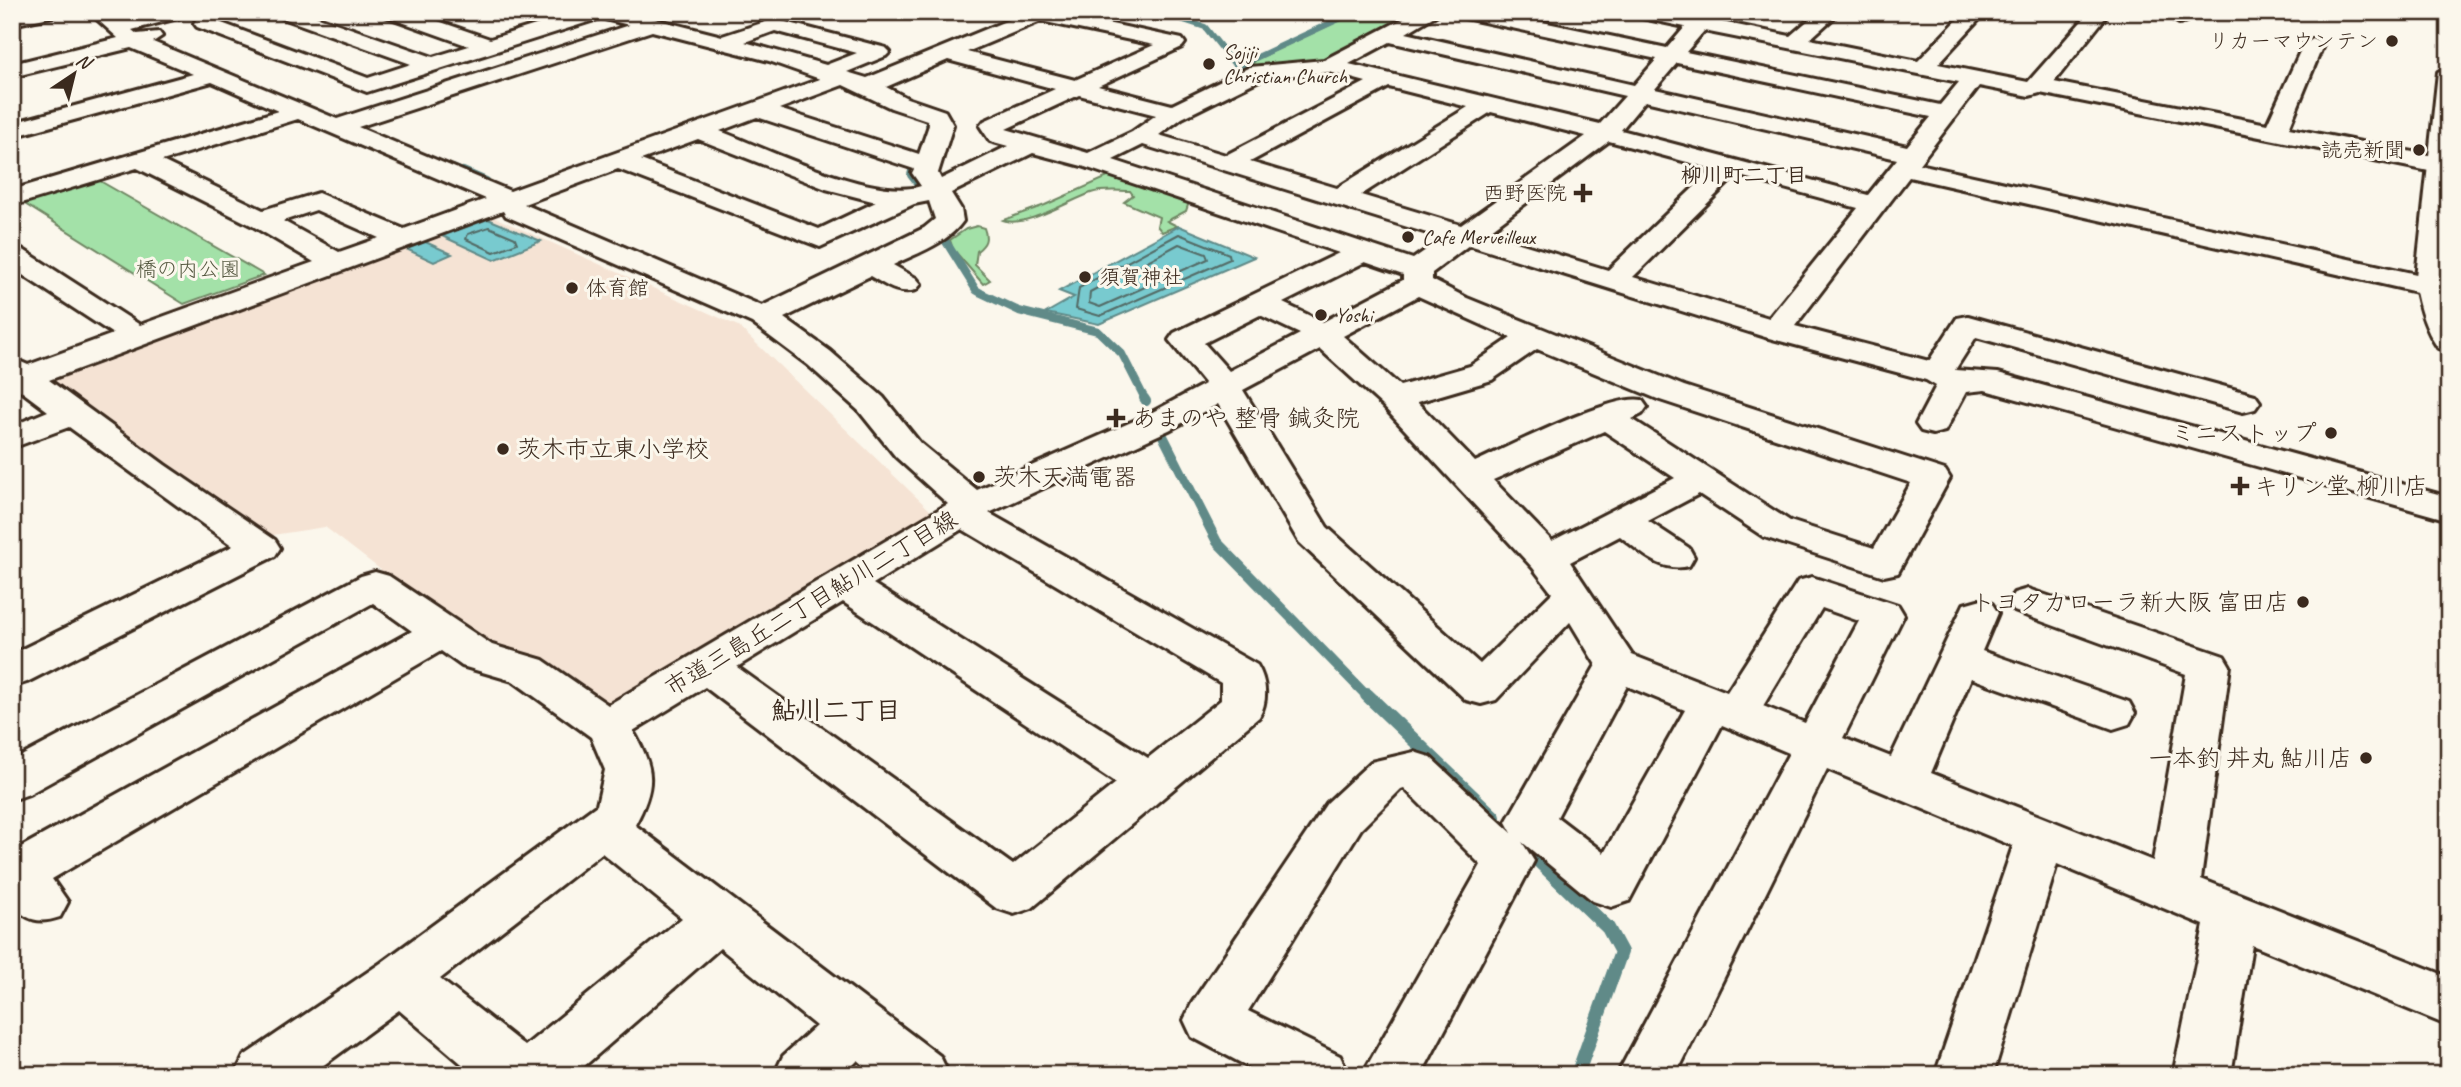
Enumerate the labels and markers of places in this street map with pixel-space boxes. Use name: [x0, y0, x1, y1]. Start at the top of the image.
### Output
place label: リカーマウンテン: [2208, 28, 2378, 54]
marker: リカーマウンテン: [2384, 33, 2400, 49]
place label: Sojiji Christian Church: [1223, 39, 1347, 89]
marker: Sojiji Christian Church: [1201, 56, 1217, 72]
place label: 読売新聞: [2321, 137, 2405, 163]
marker: 読売新聞: [2411, 142, 2427, 158]
place label: 西野医院: [1483, 180, 1567, 206]
marker: 西野医院: [1573, 183, 1593, 203]
place label: Cafe Merveilleux: [1422, 224, 1537, 250]
marker: Cafe Merveilleux: [1400, 229, 1416, 245]
place label: 須賀神社: [1099, 264, 1183, 290]
marker: 須賀神社: [1077, 269, 1093, 285]
place label: 体育館: [586, 275, 649, 301]
marker: 体育館: [564, 280, 580, 296]
place label: Yoshi: [1335, 302, 1375, 328]
marker: Yoshi: [1313, 307, 1329, 323]
place label: あまのや 整骨 鍼灸院: [1132, 403, 1360, 433]
marker: あまのや 整骨 鍼灸院: [1106, 408, 1126, 428]
place label: ミニストップ: [2171, 418, 2317, 448]
marker: ミニストップ: [2323, 425, 2339, 441]
place label: 茨木市立東小学校: [517, 434, 709, 464]
marker: 茨木市立東小学校: [495, 441, 511, 457]
place label: 茨木天満電器: [993, 462, 1137, 492]
marker: 茨木天満電器: [971, 469, 987, 485]
place label: キリン堂 柳川店: [2254, 471, 2428, 501]
marker: キリン堂 柳川店: [2232, 478, 2248, 494]
place label: トヨタカローラ新大阪 富田店: [1971, 587, 2289, 617]
marker: トヨタカローラ新大阪 富田店: [2295, 594, 2311, 610]
place label: 一本釣 丼丸 鮎川店: [2148, 743, 2352, 773]
marker: 一本釣 丼丸 鮎川店: [2358, 750, 2374, 766]

